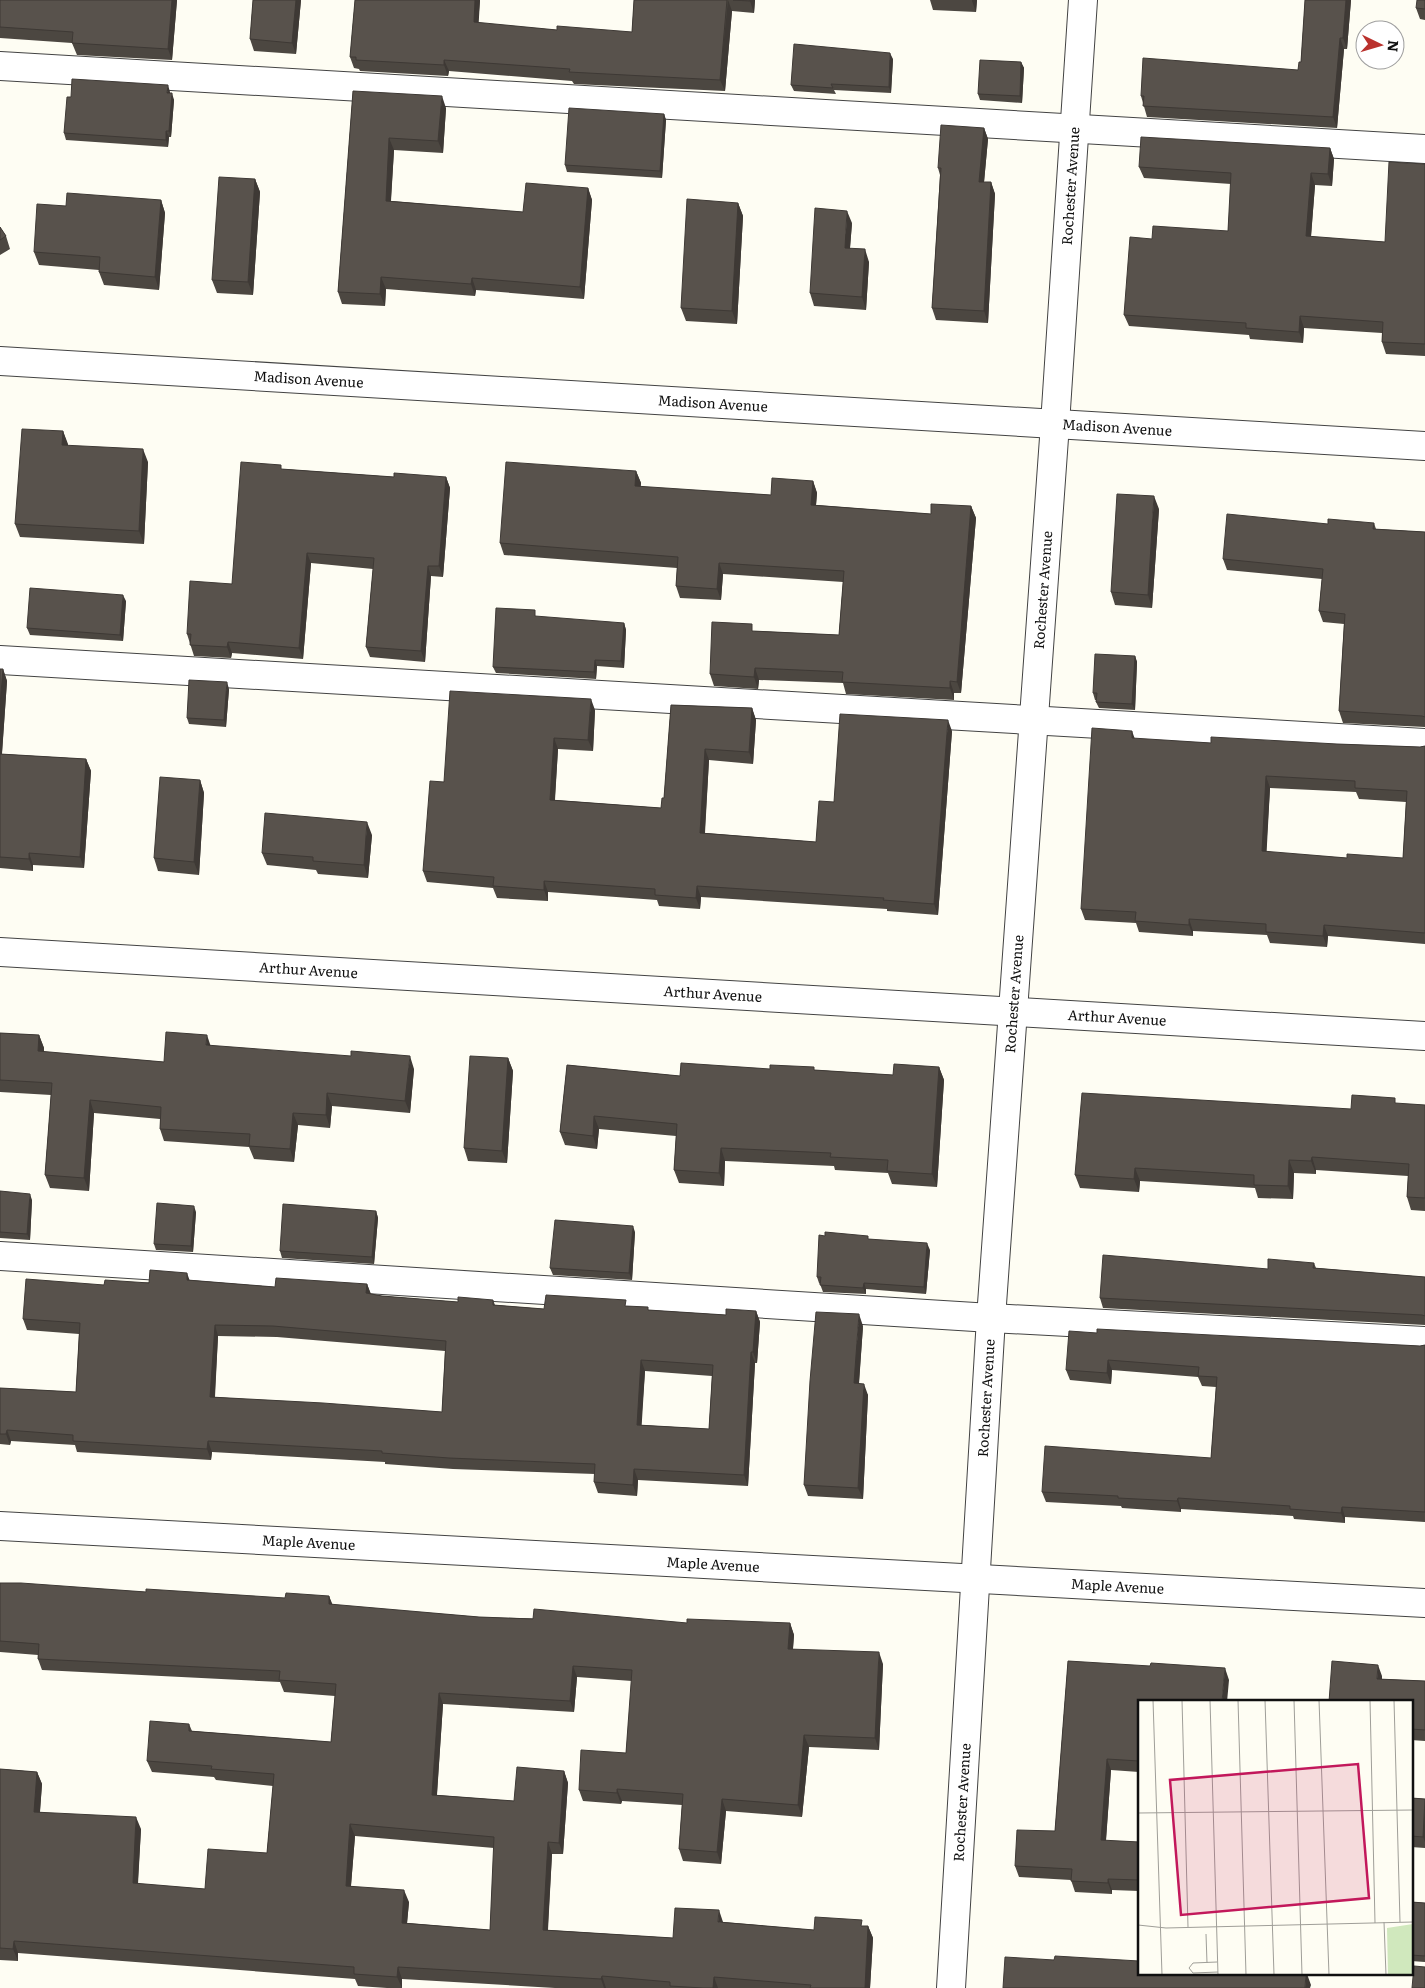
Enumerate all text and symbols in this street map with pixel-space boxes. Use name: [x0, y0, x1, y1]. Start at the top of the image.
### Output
north arrow: [1355, 20, 1405, 70]
text: N: [1383, 39, 1404, 53]
street label: Rochester Avenue: [1056, 126, 1084, 246]
street label: Madison Avenue: [253, 365, 364, 392]
street label: Madison Avenue: [657, 389, 768, 416]
street label: Madison Avenue: [1061, 413, 1173, 440]
street label: Rochester Avenue: [1028, 530, 1056, 650]
street label: Rochester Avenue: [999, 934, 1027, 1054]
street label: Arthur Avenue: [259, 956, 358, 982]
street label: Arthur Avenue: [663, 980, 763, 1006]
street label: Arthur Avenue: [1067, 1004, 1167, 1030]
street label: Rochester Avenue: [972, 1338, 999, 1458]
street label: Maple Avenue: [261, 1529, 356, 1554]
street label: Maple Avenue: [666, 1551, 760, 1576]
street label: Maple Avenue: [1070, 1573, 1165, 1598]
inset map: [1138, 1700, 1412, 1976]
street label: Rochester Avenue: [948, 1742, 975, 1862]

